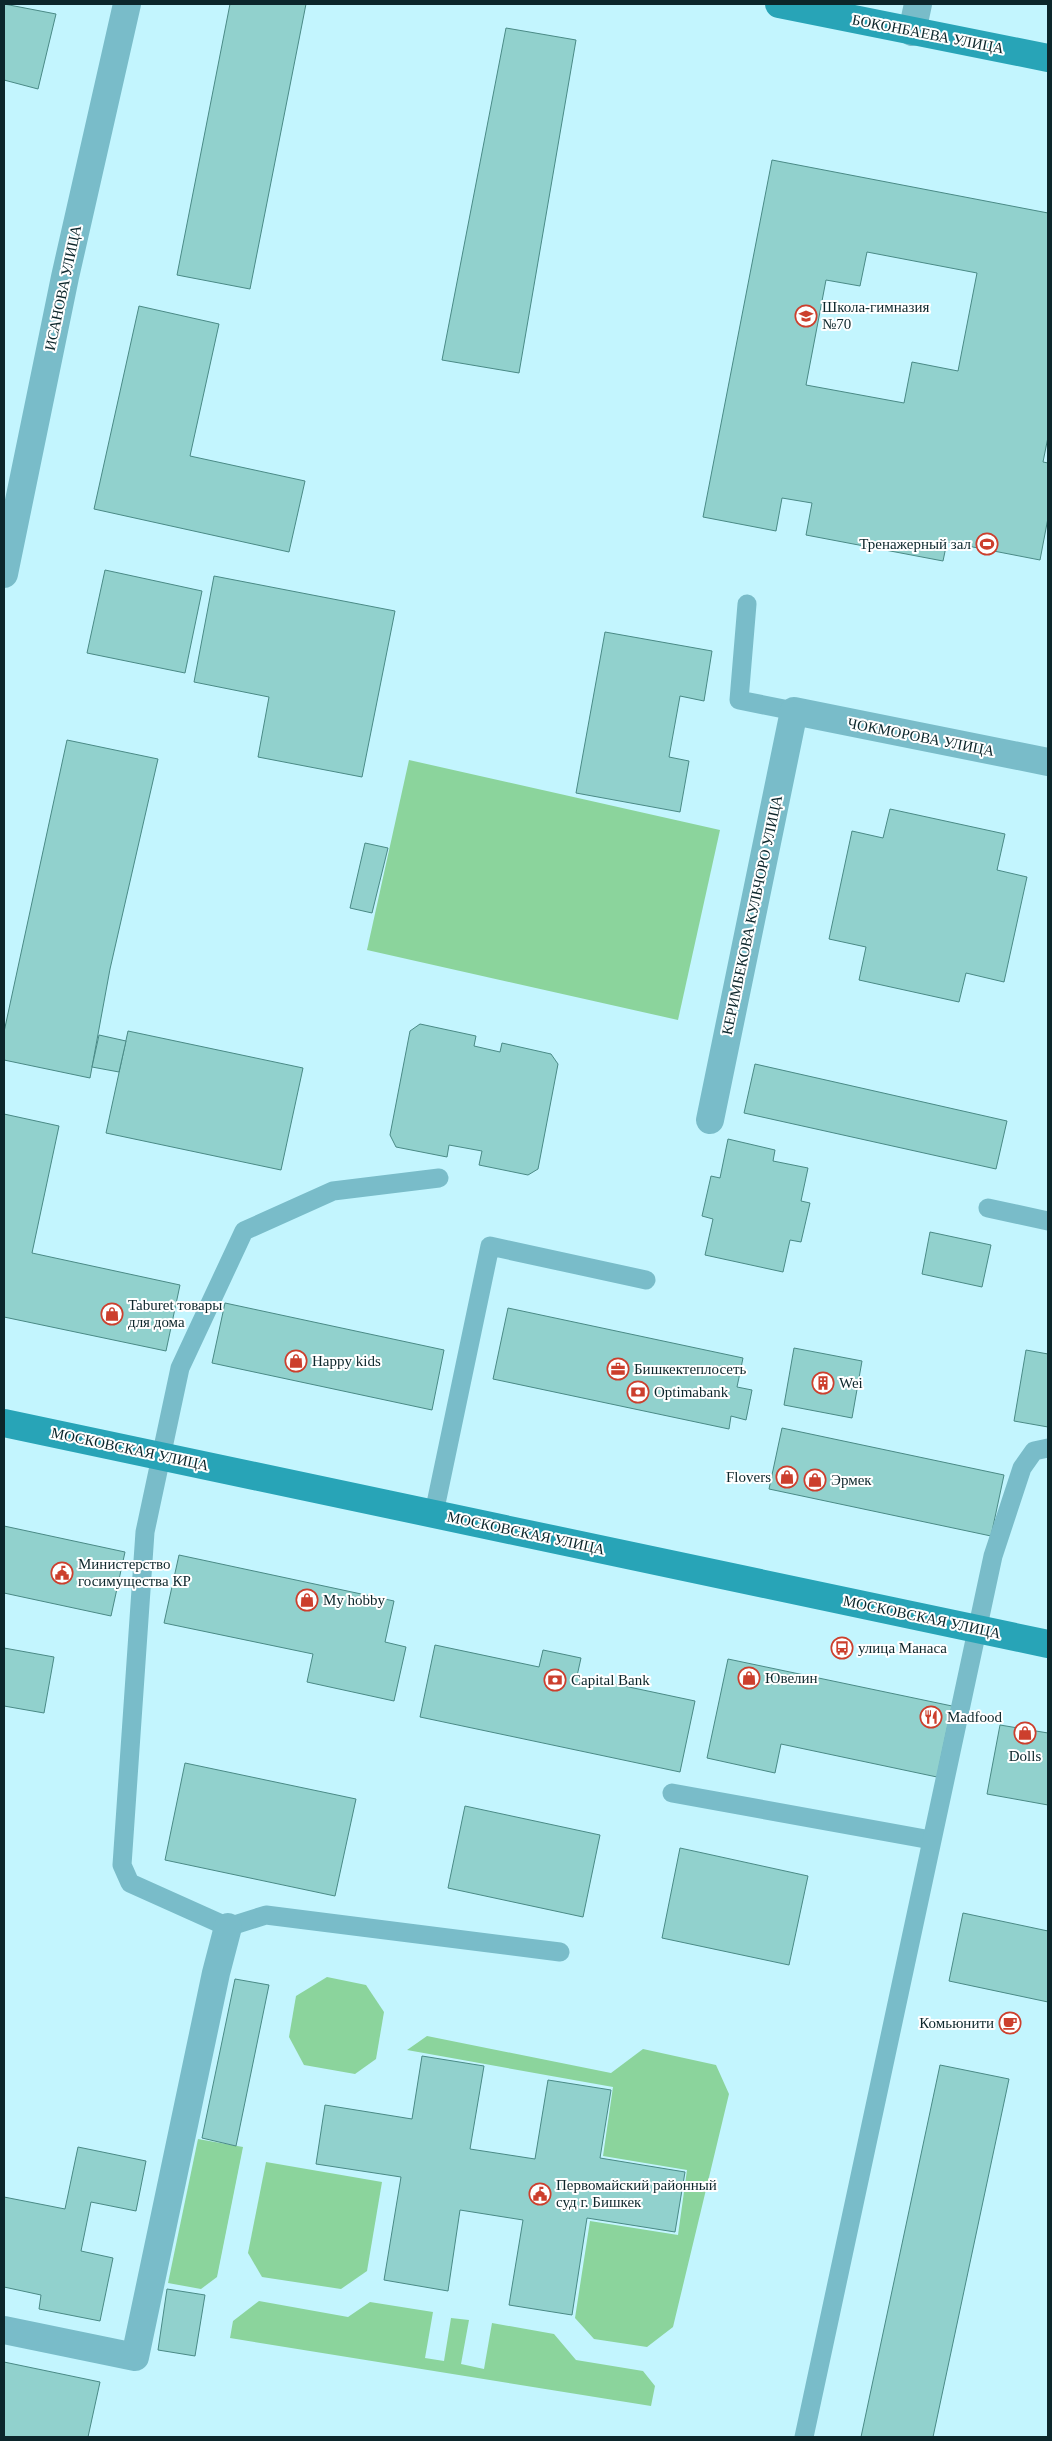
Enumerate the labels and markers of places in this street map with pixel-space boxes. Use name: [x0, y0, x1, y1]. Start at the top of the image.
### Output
place label: Школа-гимназия №70: [822, 299, 929, 332]
school or university icon: Школа-гимназия №70: [794, 304, 818, 328]
sports icon: Тренажерный зал: [975, 532, 999, 556]
place label: Тренажерный зал: [859, 536, 972, 552]
place label: Taburet товары для дома: [128, 1297, 222, 1330]
shop icon: Taburet товары для дома: [100, 1302, 124, 1326]
shop icon: Happy kids: [284, 1349, 308, 1373]
place label: Happy kids: [312, 1353, 381, 1369]
office icon: Бишкектеплосеть: [606, 1357, 630, 1381]
place label: Бишкектеплосеть: [634, 1361, 747, 1377]
building icon: Wei: [811, 1371, 835, 1395]
place label: Wei: [839, 1375, 863, 1391]
bank icon: Optimabank: [626, 1380, 650, 1404]
place label: Optimabank: [654, 1384, 729, 1400]
shop icon: Flovers: [775, 1465, 799, 1489]
shop icon: Эрмек: [803, 1468, 827, 1492]
place label: Flovers: [726, 1469, 771, 1485]
place label: Эрмек: [831, 1472, 872, 1488]
place label: Министерство госимущества КР: [78, 1556, 191, 1589]
public building icon: Министерство госимущества КР: [50, 1561, 74, 1585]
shop icon: My hobby: [295, 1588, 319, 1612]
place label: My hobby: [323, 1592, 386, 1608]
bus stop icon: улица Манаса: [830, 1636, 854, 1660]
place label: улица Манаса: [858, 1640, 947, 1656]
shop icon: Ювелин: [737, 1666, 761, 1690]
bank icon: Capital Bank: [543, 1668, 567, 1692]
place label: Ювелин: [765, 1670, 818, 1686]
place label: Capital Bank: [571, 1672, 650, 1688]
restaurant icon: Madfood: [919, 1705, 943, 1729]
place label: Madfood: [947, 1709, 1002, 1725]
shop icon: Dolls: [1013, 1721, 1037, 1745]
place label: Dolls: [1009, 1748, 1041, 1764]
cafe icon: Комьюнити: [998, 2011, 1022, 2035]
place label: Комьюнити: [919, 2015, 994, 2031]
place label: Первомайский районный суд г. Бишкек: [556, 2177, 717, 2210]
public building icon: Первомайский районный суд г. Бишкек: [528, 2182, 552, 2206]

